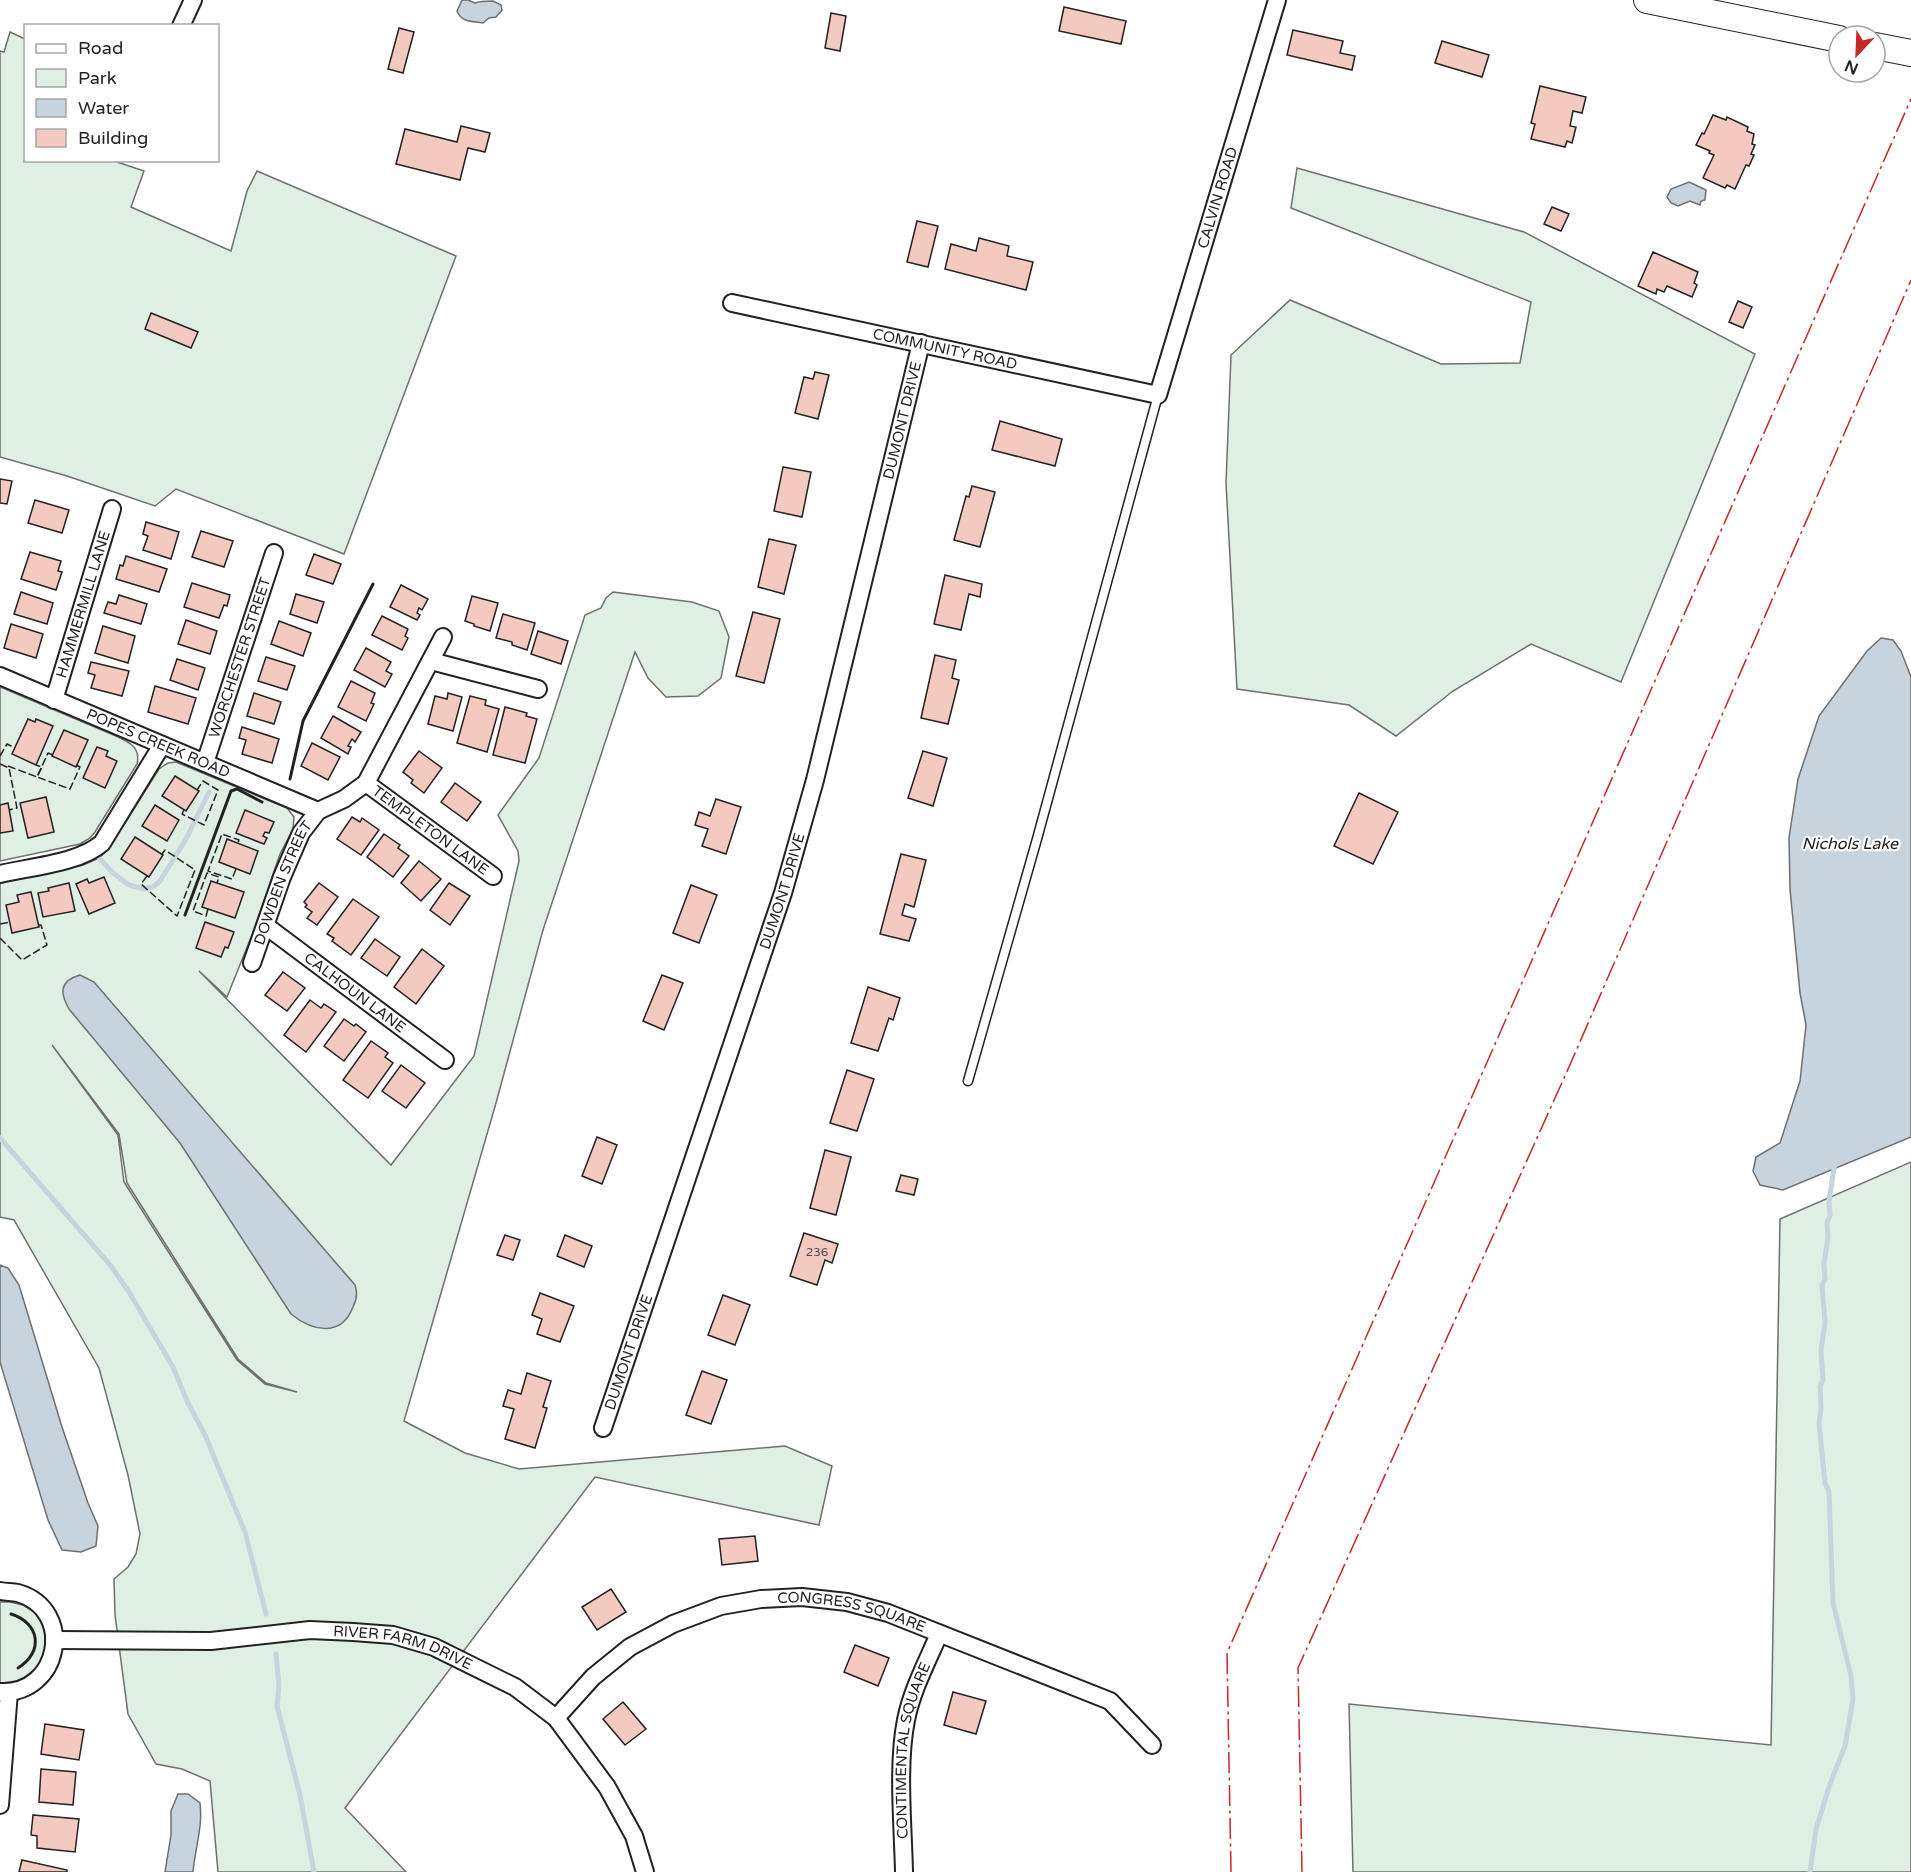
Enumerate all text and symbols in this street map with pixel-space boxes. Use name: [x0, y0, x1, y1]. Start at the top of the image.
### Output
legend: [24, 24, 219, 162]
north arrow: [1827, 24, 1887, 84]
text: Road: [78, 37, 123, 59]
text: N: [1842, 55, 1861, 79]
text: Park: [78, 67, 117, 89]
text: Water: [78, 97, 129, 119]
text: Building: [78, 127, 148, 149]
street label: CALVIN ROAD: [1194, 145, 1241, 251]
street label: COMMUNITY ROAD: [871, 325, 1019, 373]
street label: DUMONT DRIVE: [879, 360, 925, 481]
street label: HAMMERMILL LANE: [52, 529, 114, 680]
street label: WORCHESTER STREET: [205, 575, 274, 740]
street label: POPES CREEK ROAD: [84, 705, 233, 782]
street label: TEMPLETON LANE: [369, 782, 492, 879]
street label: DOWDEN STREET: [250, 817, 316, 947]
street label: DUMONT DRIVE: [756, 831, 809, 952]
water label: Nichols Lake: [1802, 834, 1899, 854]
street label: CALHOUN LANE: [301, 949, 409, 1036]
house number: 236: [806, 1245, 828, 1259]
street label: DUMONT DRIVE: [601, 1292, 656, 1412]
street label: CONGRESS SQUARE: [777, 1588, 928, 1636]
street label: RIVER FARM DRIVE: [333, 1622, 475, 1674]
street label: CONTIMENTAL SQUARE: [892, 1659, 934, 1839]

